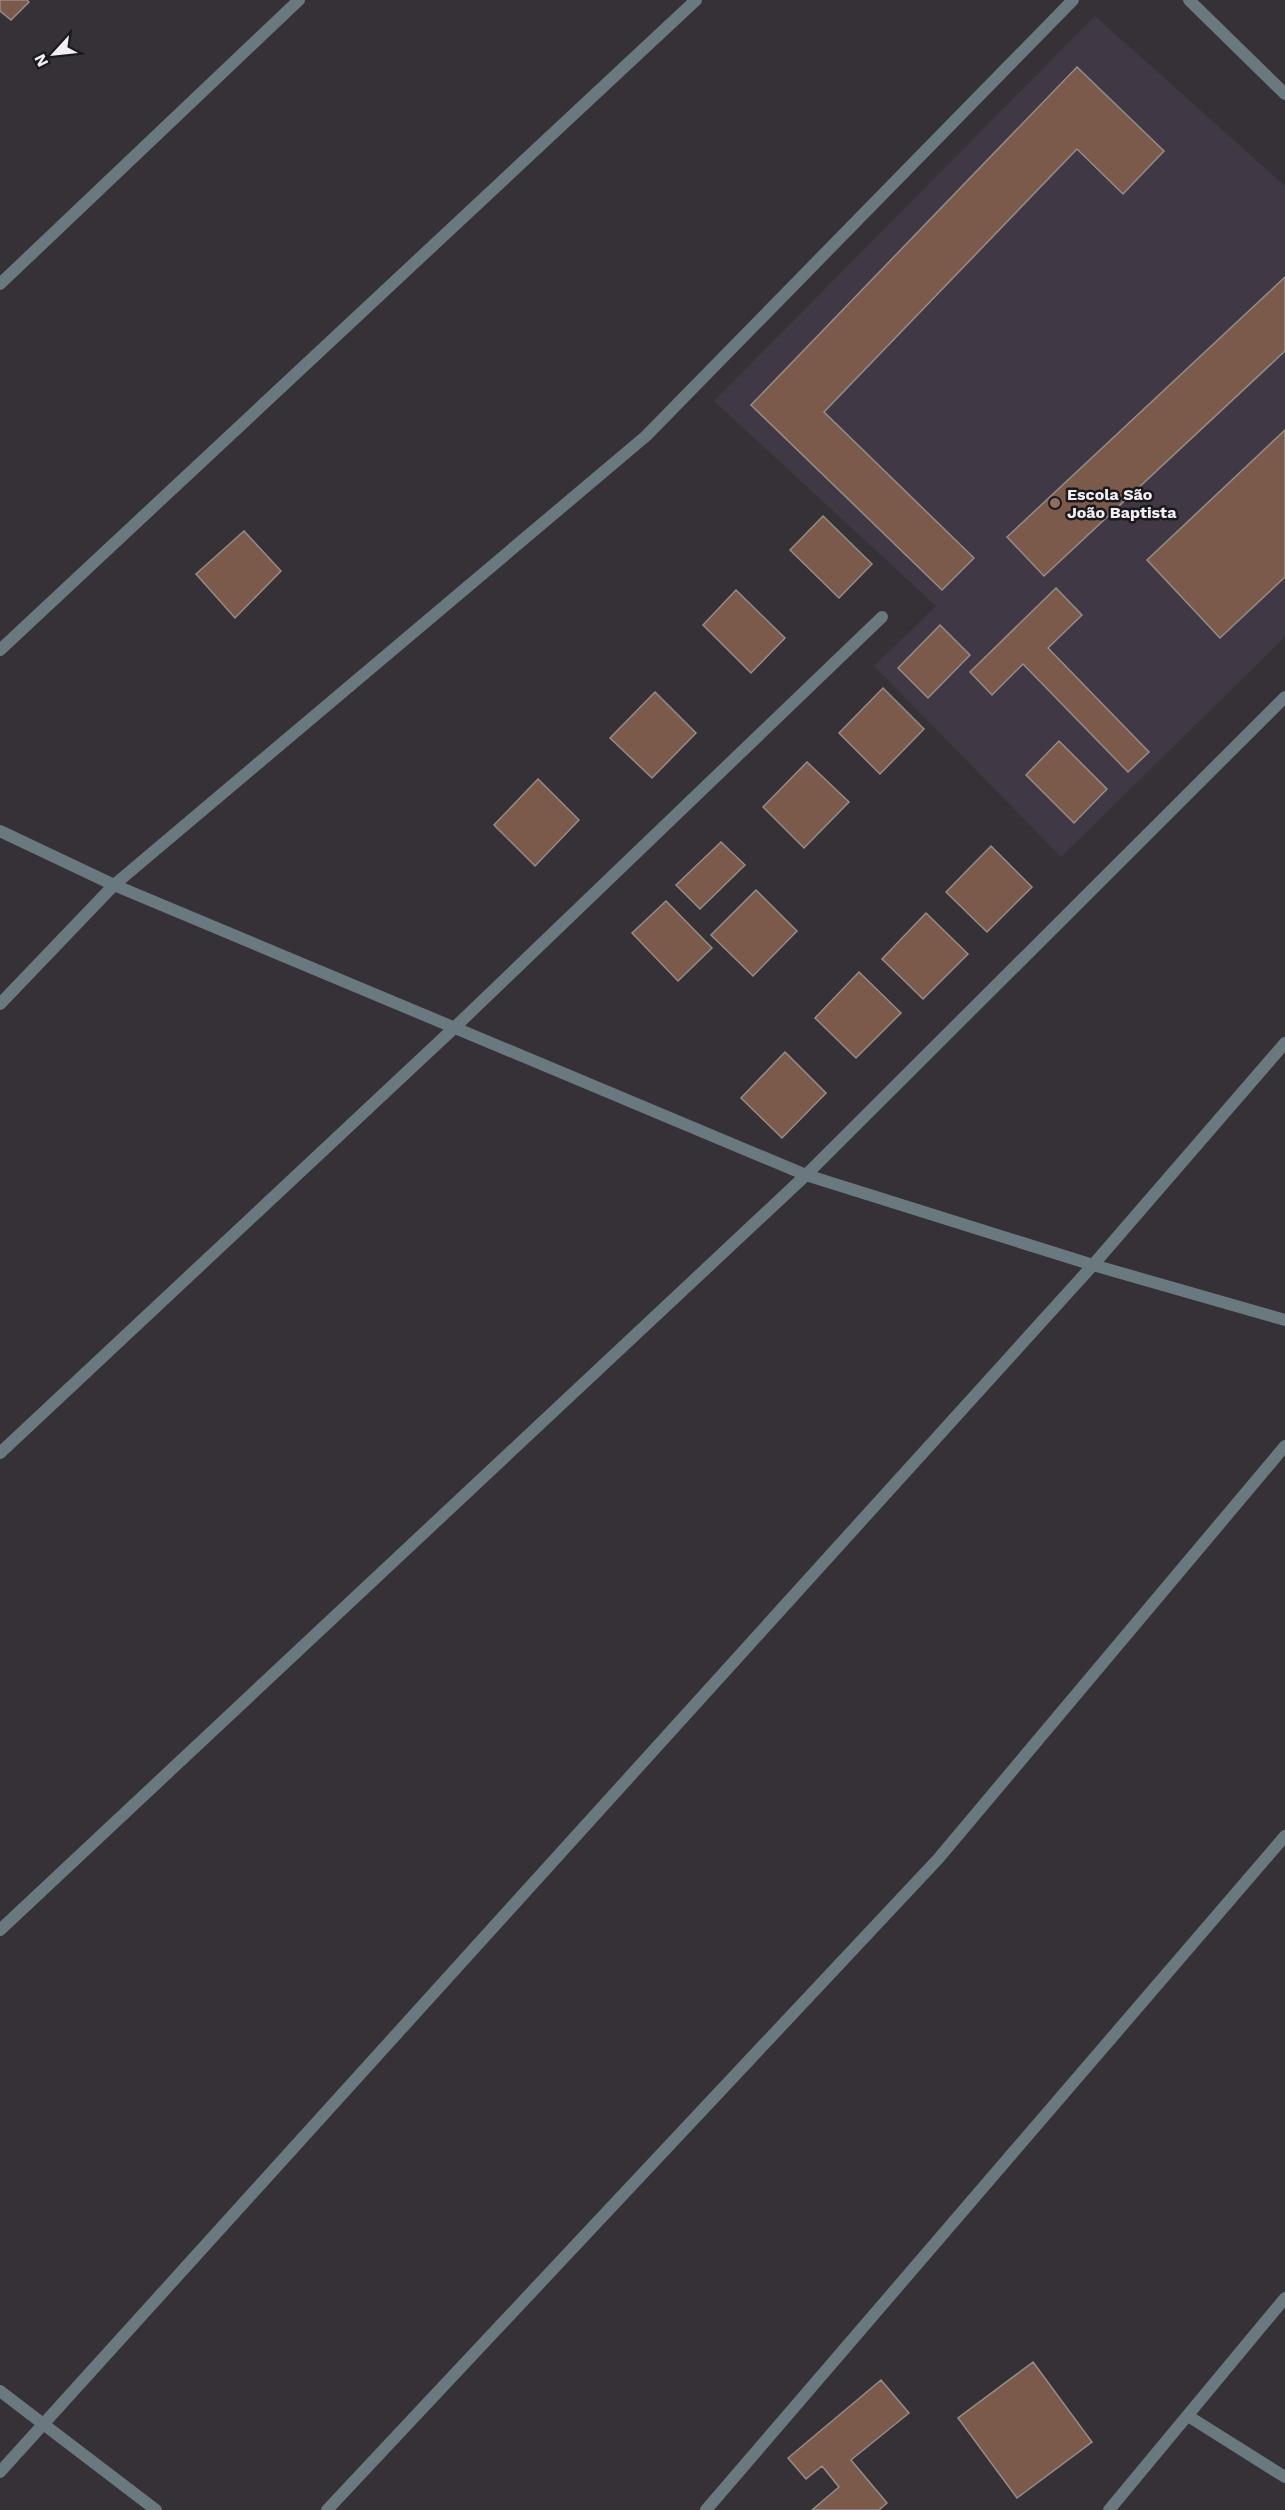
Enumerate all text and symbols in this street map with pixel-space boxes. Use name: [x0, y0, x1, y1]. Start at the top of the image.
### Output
north arrow: [24, 24, 84, 84]
text: N: [30, 51, 52, 70]
place label: Escola São João Baptista: [1067, 485, 1177, 522]
marker: Escola São João Baptista: [1048, 496, 1062, 510]

